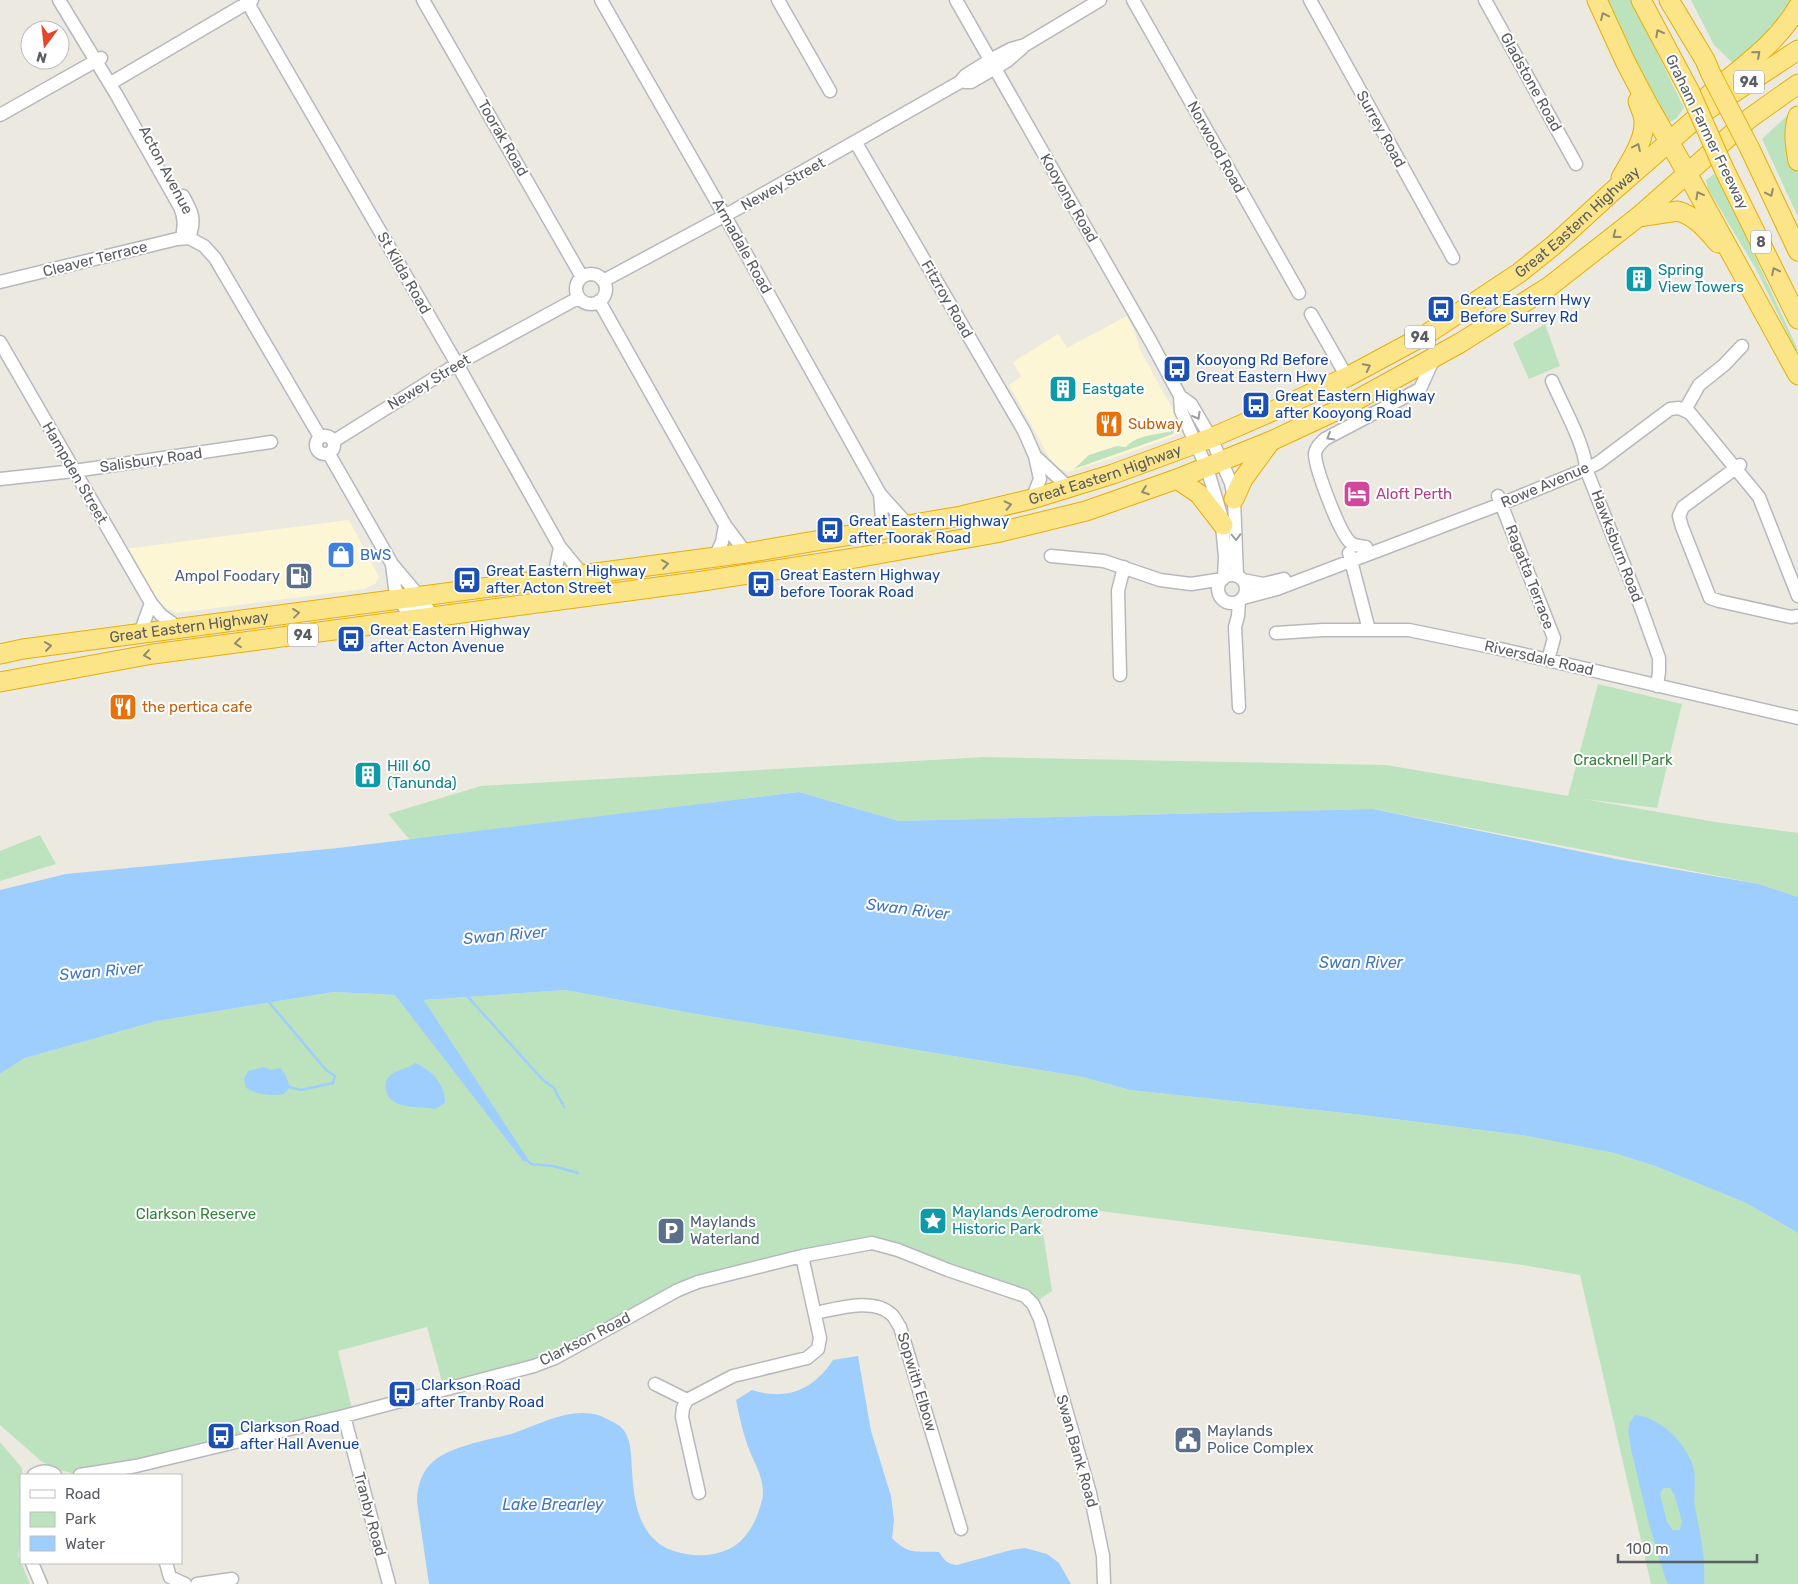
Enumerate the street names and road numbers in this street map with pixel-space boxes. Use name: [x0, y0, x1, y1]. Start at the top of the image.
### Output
street label: Gladstone Road: [1496, 30, 1566, 134]
street label: Graham Farmer Freeway: [1662, 51, 1752, 213]
road number: 94: [1734, 70, 1764, 94]
street label: Surrey Road: [1353, 88, 1409, 170]
street label: Toorak Road: [474, 97, 532, 179]
street label: Norwood Road: [1183, 98, 1249, 196]
street label: Acton Avenue: [135, 123, 197, 217]
street label: Kooyong Road: [1036, 150, 1102, 246]
street label: Newey Street: [738, 153, 828, 215]
street label: Great Eastern Highway: [1511, 163, 1644, 282]
street label: Armadale Road: [708, 195, 776, 297]
street label: St Kilda Road: [373, 229, 435, 317]
road number: 8: [1751, 230, 1771, 253]
street label: Cleaver Terrace: [41, 237, 149, 281]
street label: Fitzroy Road: [917, 257, 977, 341]
road number: 94: [1405, 326, 1435, 348]
street label: Newey Street: [384, 350, 474, 414]
street label: Hampden Street: [39, 419, 112, 527]
street label: Great Eastern Highway: [1026, 441, 1184, 509]
street label: Salisbury Road: [99, 444, 203, 476]
street label: Rowe Avenue: [1498, 458, 1592, 512]
street label: Hawksburn Road: [1587, 488, 1647, 604]
street label: Ragatta Terrace: [1502, 522, 1558, 632]
street label: Great Eastern Highway: [108, 607, 270, 646]
road number: 94: [288, 624, 318, 646]
street label: Riversdale Road: [1483, 637, 1595, 679]
street label: Clarkson Road: [536, 1308, 634, 1370]
street label: Sopwith Elbow: [893, 1330, 941, 1434]
street label: Swan Bank Road: [1052, 1393, 1102, 1509]
street label: Tranby Road: [350, 1470, 390, 1558]

